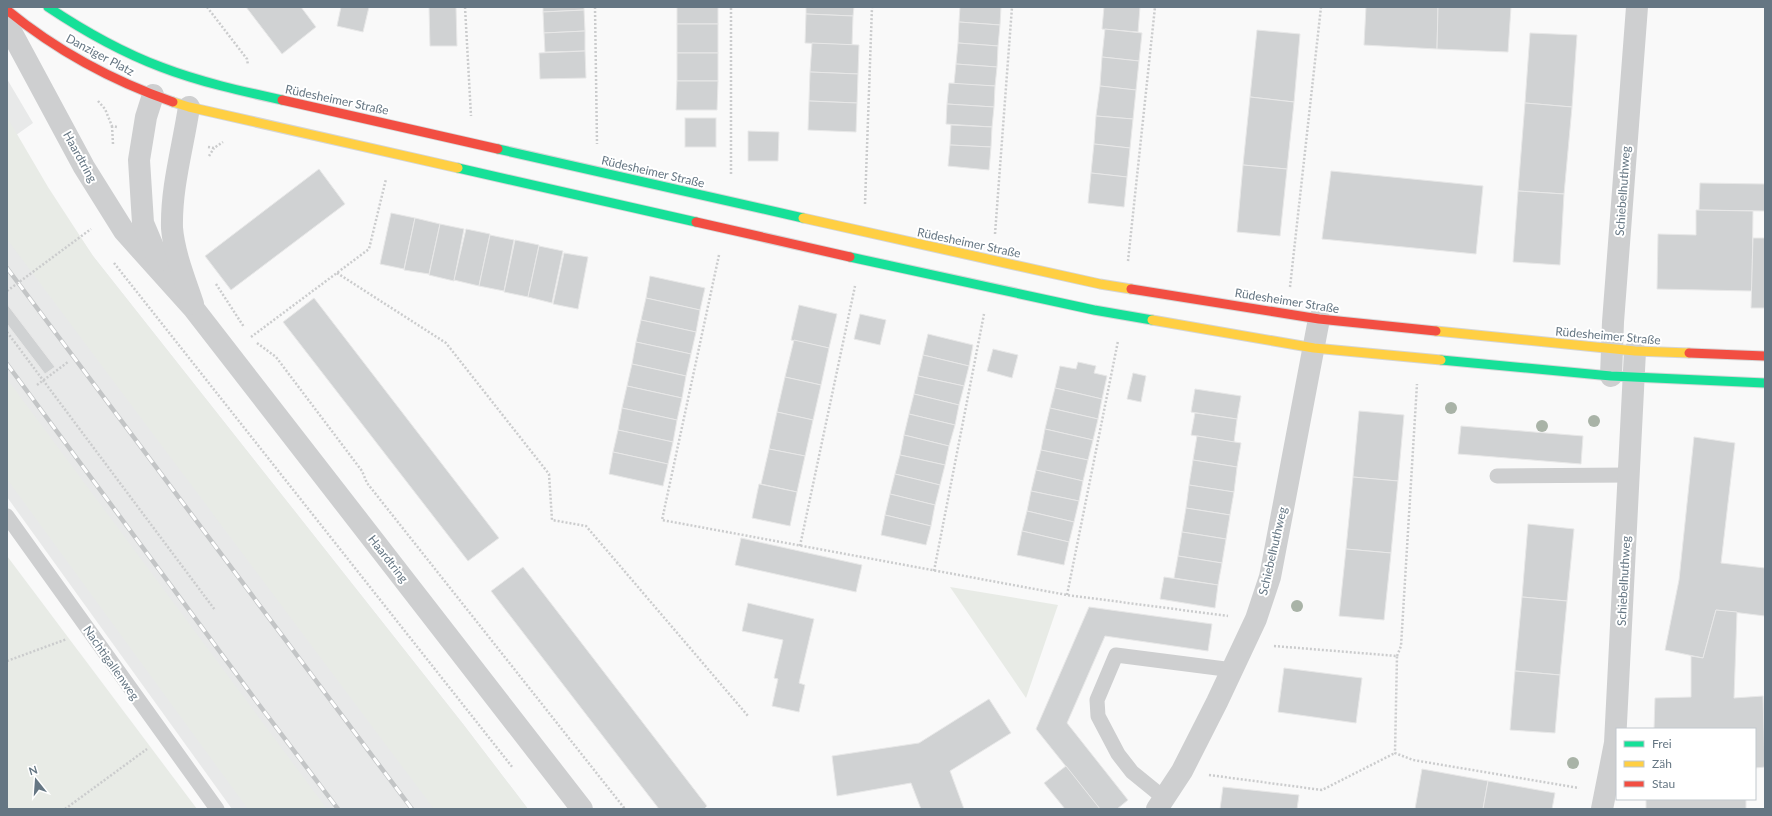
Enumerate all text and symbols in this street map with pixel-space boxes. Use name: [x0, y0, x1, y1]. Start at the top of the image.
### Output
street label: Danziger Platz: [64, 30, 137, 79]
street label: Rüdesheimer Straße: [284, 81, 390, 118]
street label: Haardtring: [60, 129, 101, 185]
street label: Schiebelhuthweg: [1612, 145, 1633, 237]
street label: Rüdesheimer Straße: [600, 152, 706, 191]
street label: Rüdesheimer Straße: [916, 224, 1022, 261]
street label: Rüdesheimer Straße: [1234, 285, 1340, 316]
street label: Rüdesheimer Straße: [1555, 323, 1661, 348]
street label: Schiebelhuthweg: [1255, 505, 1290, 597]
street label: Haardtring: [365, 532, 412, 585]
street label: Schiebelhuthweg: [1614, 536, 1633, 626]
street label: Nachtigallenweg: [80, 623, 143, 703]
legend: [1616, 728, 1756, 800]
text: Frei: [1652, 736, 1672, 751]
text: Zäh: [1652, 756, 1672, 771]
north arrow: [16, 760, 56, 800]
text: N: [27, 763, 39, 777]
text: Stau: [1652, 776, 1675, 791]

